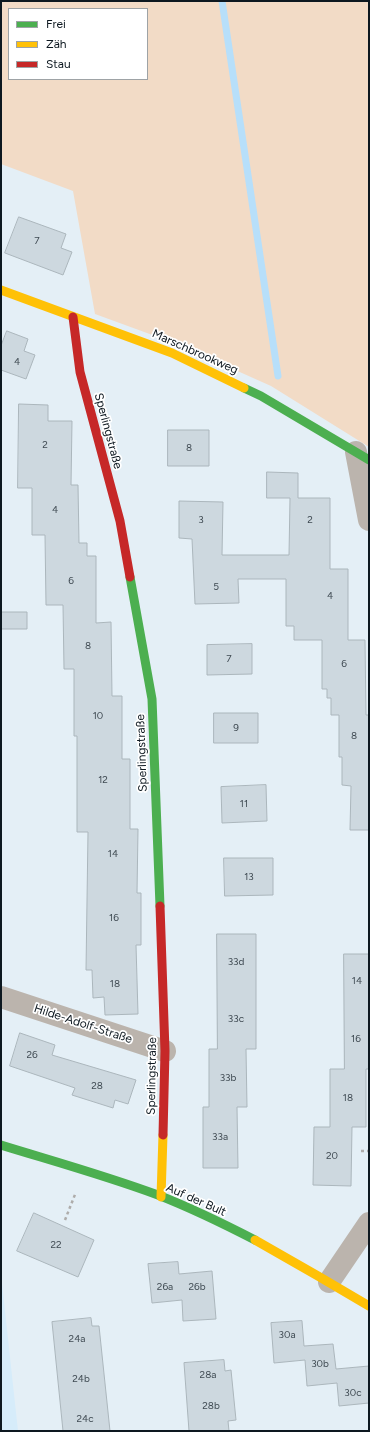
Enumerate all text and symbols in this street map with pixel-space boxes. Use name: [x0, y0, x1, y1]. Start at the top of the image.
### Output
legend: [8, 8, 148, 80]
text: Frei: [46, 17, 66, 31]
text: Zäh: [46, 37, 67, 51]
text: Stau: [46, 57, 71, 71]
house number: 7: [34, 235, 40, 247]
street label: Marschbrookweg: [150, 327, 240, 377]
house number: 4: [14, 356, 20, 368]
street label: Sperlingstraße: [91, 392, 125, 470]
house number: 2: [42, 439, 48, 451]
house number: 8: [186, 442, 192, 454]
house number: 4: [52, 504, 58, 516]
house number: 3: [198, 514, 204, 526]
house number: 2: [307, 514, 313, 526]
house number: 6: [68, 575, 74, 587]
house number: 5: [213, 581, 219, 593]
house number: 4: [327, 590, 333, 602]
house number: 8: [85, 640, 91, 652]
house number: 7: [226, 653, 232, 665]
house number: 6: [341, 658, 347, 670]
house number: 10: [93, 710, 103, 722]
street label: Sperlingstraße: [133, 714, 151, 792]
house number: 9: [233, 722, 239, 734]
house number: 8: [351, 730, 357, 742]
house number: 12: [98, 774, 108, 786]
house number: 11: [240, 798, 248, 810]
house number: 14: [108, 848, 118, 860]
house number: 13: [244, 871, 254, 883]
house number: 16: [109, 912, 119, 924]
house number: 33d: [228, 956, 244, 968]
house number: 14: [352, 975, 362, 987]
house number: 18: [110, 978, 120, 990]
street label: Hilde-Adolf-Straße: [32, 1001, 134, 1047]
house number: 33c: [228, 1013, 244, 1025]
house number: 16: [351, 1033, 361, 1045]
street label: Sperlingstraße: [144, 1037, 160, 1115]
house number: 26: [26, 1049, 38, 1061]
house number: 33b: [220, 1072, 236, 1084]
house number: 28: [91, 1080, 103, 1092]
house number: 18: [343, 1092, 353, 1104]
house number: 33a: [212, 1131, 228, 1143]
house number: 20: [326, 1150, 338, 1162]
street label: Auf der Bult: [164, 1180, 228, 1220]
house number: 22: [50, 1239, 62, 1251]
house number: 26a: [157, 1281, 173, 1293]
house number: 26b: [188, 1281, 206, 1293]
house number: 30a: [279, 1329, 295, 1341]
house number: 24a: [69, 1333, 85, 1345]
house number: 30b: [311, 1358, 329, 1370]
house number: 28a: [200, 1369, 216, 1381]
house number: 24b: [72, 1373, 90, 1385]
house number: 30c: [344, 1387, 362, 1399]
house number: 28b: [202, 1400, 220, 1412]
house number: 24c: [76, 1413, 94, 1425]

